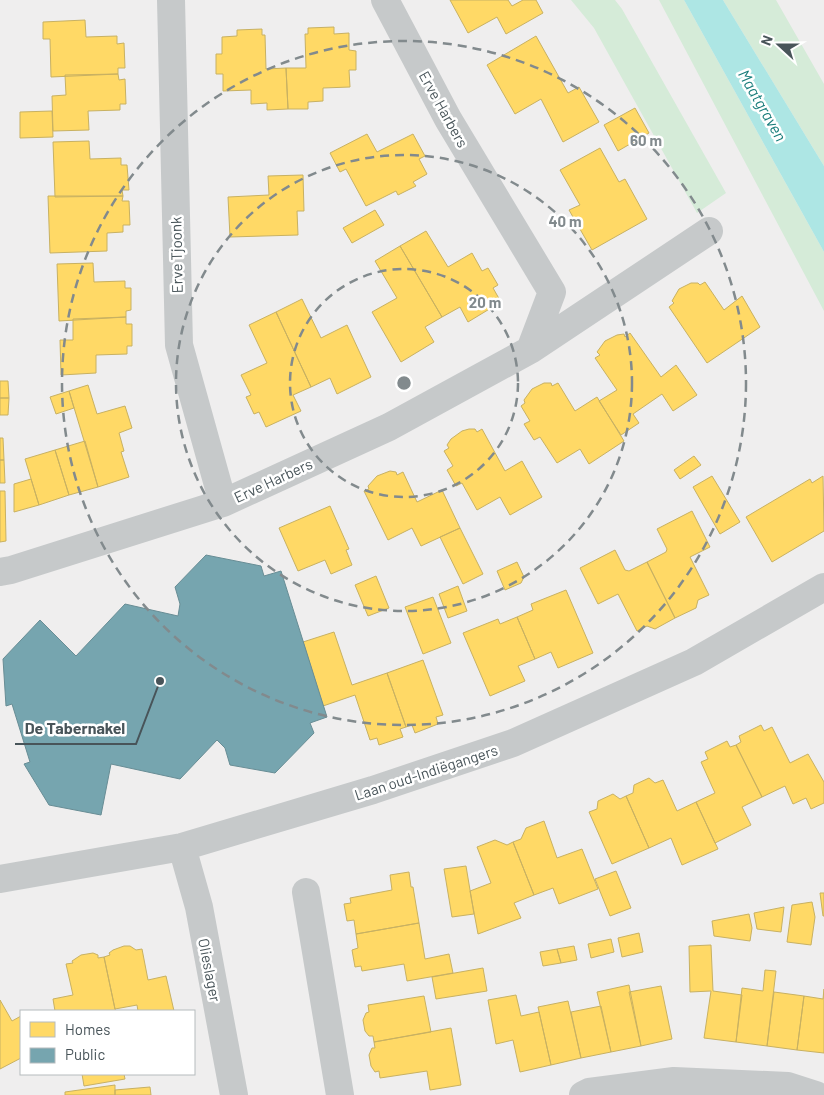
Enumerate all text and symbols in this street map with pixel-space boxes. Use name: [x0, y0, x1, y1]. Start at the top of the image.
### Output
north arrow: [754, 20, 804, 70]
text: N: [757, 33, 776, 48]
water label: Maatgraven: [735, 66, 791, 144]
street label: Erve Harbers: [416, 68, 472, 150]
text: 60 m: [630, 131, 662, 149]
text: 40 m: [548, 212, 582, 230]
street label: Erve Tjoonk: [166, 216, 186, 294]
text: 20 m: [469, 293, 501, 311]
centre of rings: [395, 374, 413, 392]
street label: Erve Harbers: [231, 454, 315, 506]
callout: De Tabernakel: [15, 713, 136, 744]
text: De Tabernakel: [25, 718, 125, 737]
street label: Laan oud-Indiëgangers: [352, 740, 500, 804]
street label: Olieslager: [195, 937, 225, 1004]
legend: [20, 1010, 195, 1075]
text: Homes: [65, 1020, 110, 1038]
text: Public: [65, 1045, 105, 1063]

